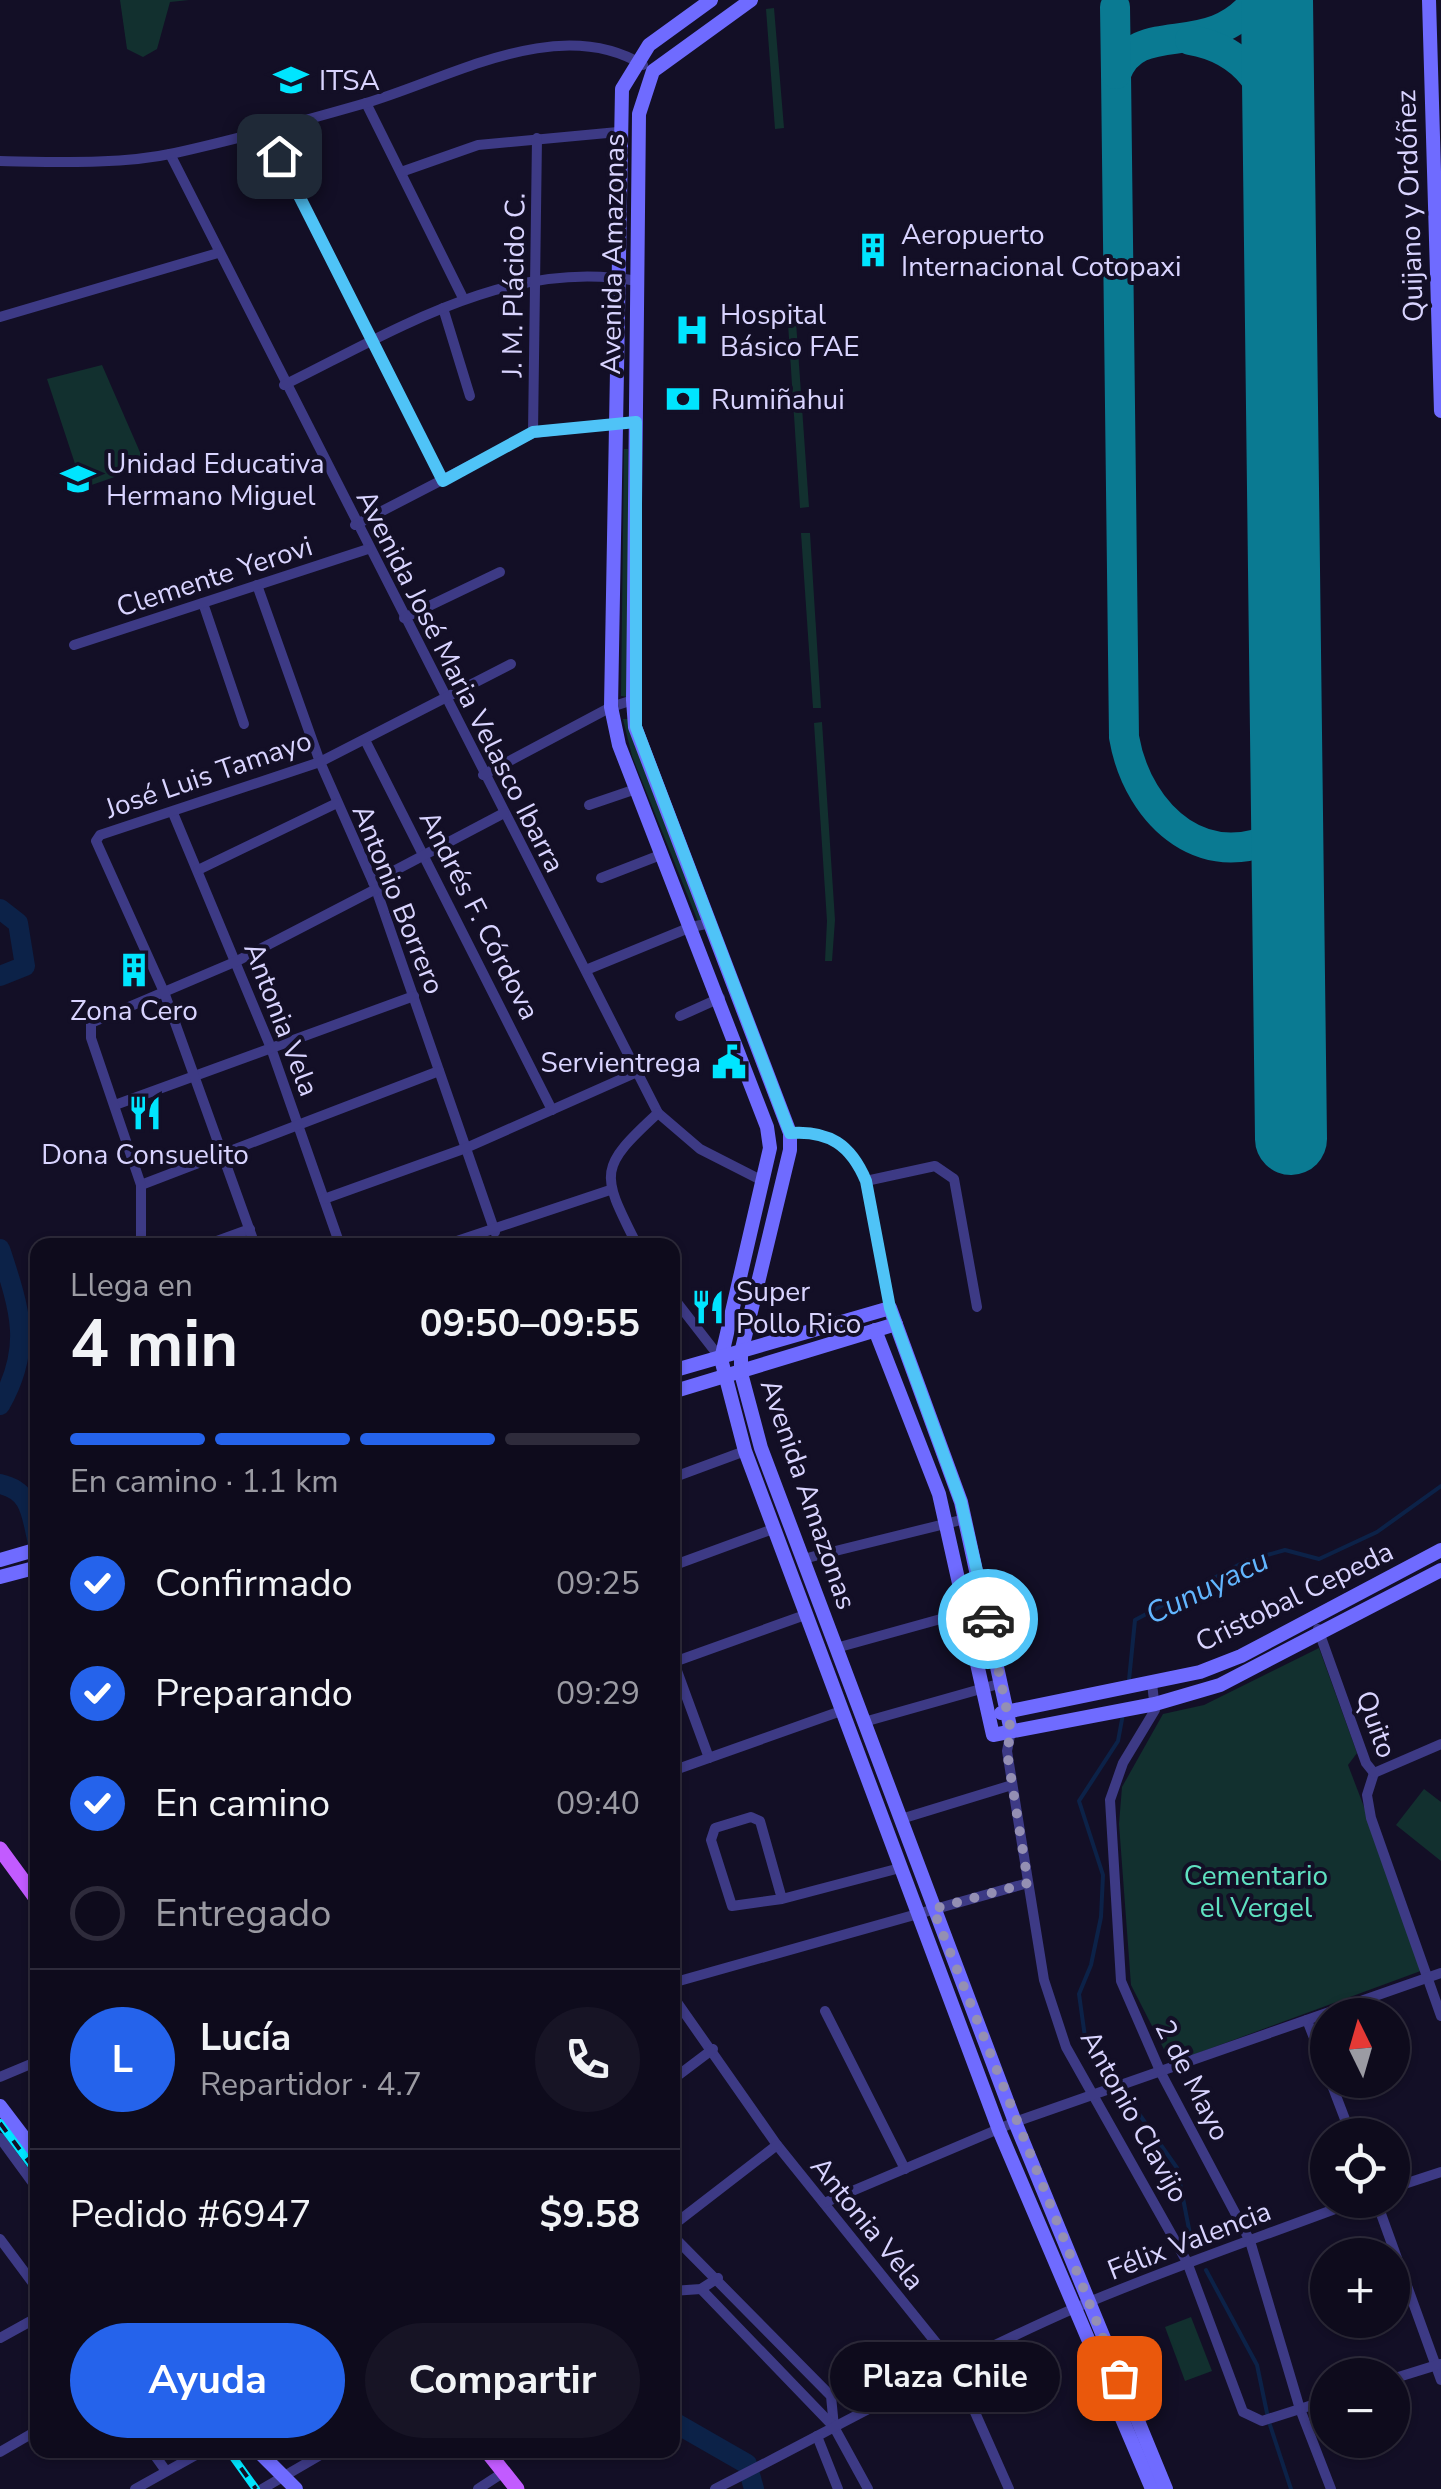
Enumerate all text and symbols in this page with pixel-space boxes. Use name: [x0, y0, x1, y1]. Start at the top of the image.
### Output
school or university icon: ITSA: [272, 61, 310, 99]
place label: ITSA: [319, 62, 380, 100]
street label: Quijano y Ordóñez: [1387, 89, 1433, 323]
pin: [237, 114, 322, 199]
icon: home: [252, 129, 307, 184]
street label: Avenida Amazonas: [592, 133, 634, 375]
street label: J. M. Plácido C.: [493, 192, 535, 379]
place label: Aeropuerto Internacional Cotopaxi: [901, 216, 1182, 286]
building icon: Aeropuerto Internacional Cotopaxi: [854, 231, 892, 269]
place label: Hospital Básico FAE: [720, 296, 860, 366]
hospital icon: Hospital Básico FAE: [673, 311, 711, 349]
bank icon: Rumiñahui: [664, 380, 702, 418]
place label: Rumiñahui: [711, 381, 845, 419]
place label: Unidad Educativa Hermano Miguel: [106, 445, 325, 515]
school or university icon: Unidad Educativa Hermano Miguel: [59, 460, 97, 498]
street label: Avenida José Maria Velasco Ibarra: [347, 484, 573, 879]
street label: Clemente Yerovi: [111, 527, 317, 627]
street label: José Luis Tamayo: [99, 722, 317, 828]
street label: Antonio Borrero: [343, 799, 453, 1000]
street label: Andrés F. Córdova: [410, 804, 548, 1027]
street label: Antonia Vela: [234, 937, 328, 1102]
building icon: Zona Cero: [115, 951, 153, 989]
place label: Zona Cero: [70, 992, 198, 1030]
public building icon: Servientrega: [710, 1043, 748, 1081]
place label: Servientrega: [541, 1044, 701, 1082]
restaurant icon: Dona Consuelito: [126, 1094, 164, 1132]
place label: Dona Consuelito: [41, 1136, 249, 1174]
text: Llega en: [70, 1264, 193, 1307]
place label: Super Pollo Rico: [736, 1273, 861, 1343]
restaurant icon: Super Pollo Rico: [689, 1288, 727, 1326]
text: 09:50–09:55: [420, 1298, 640, 1349]
text: 4 min: [70, 1300, 238, 1389]
street label: Avenida Amazonas: [751, 1374, 865, 1615]
text: En camino · 1.1 km: [70, 1460, 339, 1503]
street label: Cristobal Cepeda: [1189, 1533, 1400, 1661]
water label: Cunuyacu: [1139, 1540, 1276, 1635]
icon: check: [70, 1556, 125, 1611]
text: Confirmado: [155, 1558, 353, 1609]
text: 09:25: [556, 1562, 640, 1605]
courier: [938, 1569, 1038, 1669]
icon: car: [961, 1592, 1016, 1647]
icon: check: [70, 1666, 125, 1721]
text: Preparando: [155, 1668, 353, 1719]
text: 09:29: [556, 1672, 640, 1715]
street label: Quito: [1346, 1685, 1406, 1763]
icon: check: [70, 1776, 125, 1831]
text: En camino: [155, 1778, 330, 1829]
text: 09:40: [556, 1782, 640, 1825]
park label: Cementario el Vergel: [1184, 1857, 1328, 1927]
text: Entregado: [155, 1888, 331, 1939]
north arrow: [1310, 1998, 1410, 2098]
map controls: [1310, 1998, 1410, 2458]
button: phone: [535, 2007, 640, 2112]
text: Lucía: [200, 2012, 291, 2063]
street label: 2 de Mayo: [1145, 2014, 1239, 2147]
street label: Antonio Clavijo: [1071, 2023, 1197, 2210]
text: L: [112, 2034, 133, 2085]
text: Repartidor · 4.7: [200, 2063, 422, 2106]
button: locate: [1310, 2118, 1410, 2218]
street label: Antonia Vela: [802, 2149, 933, 2298]
text: Pedido #6947: [70, 2189, 311, 2240]
text: $9.58: [539, 2189, 640, 2240]
street label: Félix Valencia: [1102, 2192, 1277, 2290]
button: +: [1310, 2238, 1410, 2338]
button: Ayuda: [70, 2323, 345, 2438]
button: Compartir: [365, 2323, 640, 2438]
pin: [1077, 2336, 1162, 2421]
callout: Plaza Chile: [829, 2343, 1059, 2413]
icon: bag: [1092, 2351, 1147, 2406]
text: Plaza Chile: [862, 2355, 1028, 2398]
button: −: [1310, 2358, 1410, 2458]

